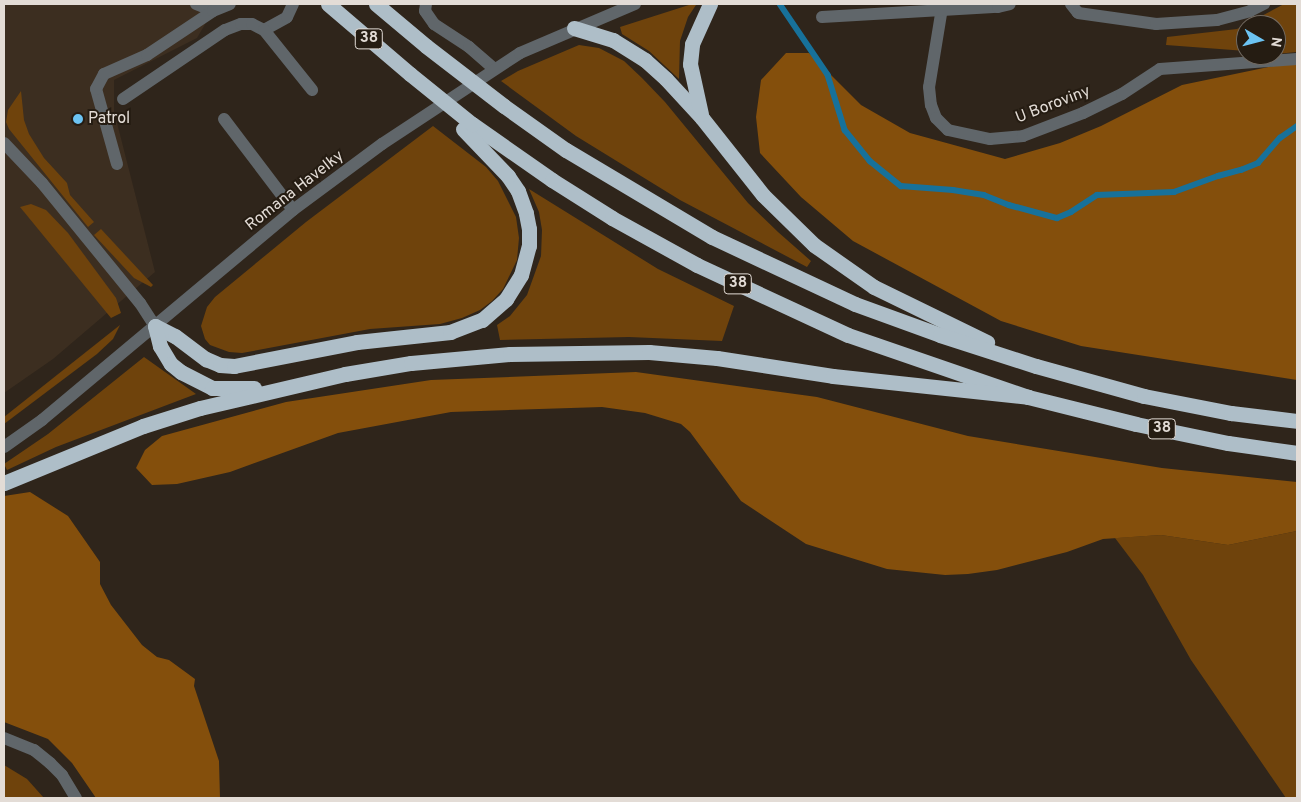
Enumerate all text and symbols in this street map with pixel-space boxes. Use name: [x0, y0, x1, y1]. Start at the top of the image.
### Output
north arrow: [1236, 15, 1286, 65]
road number: 38: [354, 26, 384, 52]
text: N: [1266, 36, 1284, 48]
street label: U Boroviny: [1013, 82, 1093, 128]
place label: Patrol: [88, 109, 130, 129]
marker: Patrol: [72, 113, 84, 125]
street label: Romana Havelky: [242, 147, 348, 235]
road number: 38: [723, 272, 753, 296]
road number: 38: [1147, 416, 1177, 442]

